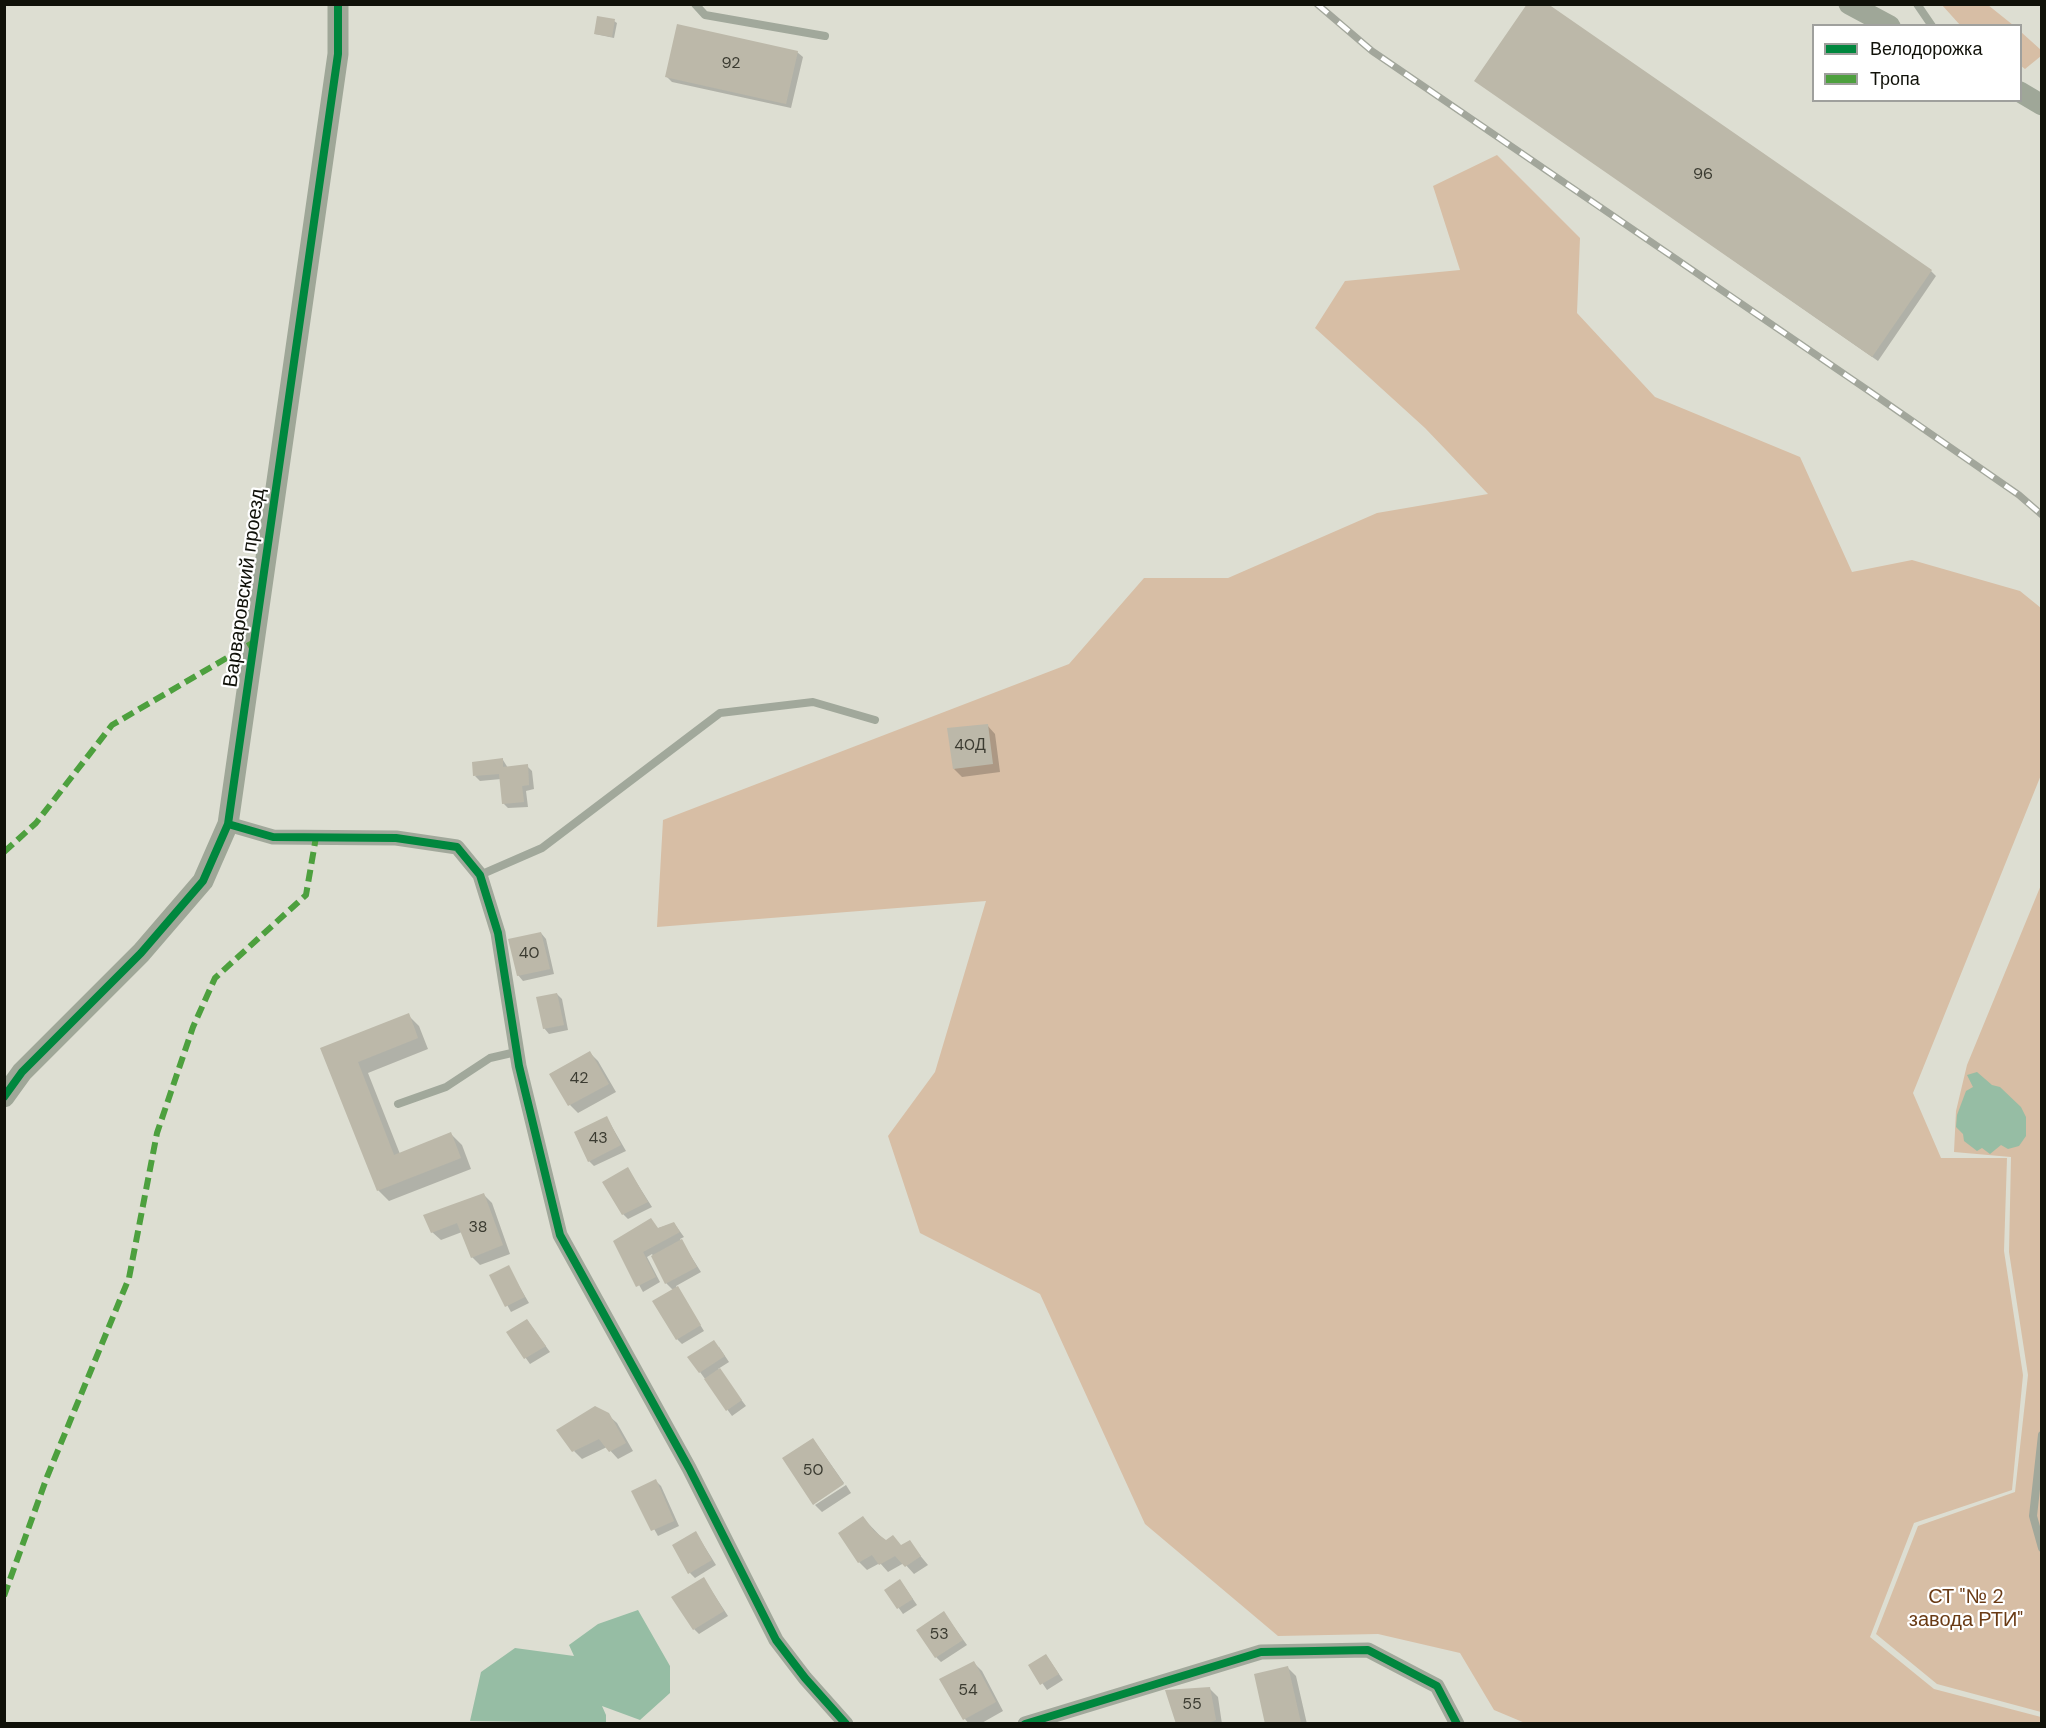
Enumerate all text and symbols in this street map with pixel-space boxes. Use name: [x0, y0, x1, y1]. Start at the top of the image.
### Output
legend: [1812, 24, 2022, 102]
text: Велодорожка: [1870, 37, 1982, 61]
house number: 92: [722, 54, 740, 74]
text: Тропа: [1870, 67, 1920, 91]
house number: 96: [1693, 165, 1713, 185]
street label: Варваровский проезд: [219, 487, 271, 689]
house number: 40Д: [954, 736, 986, 756]
house number: 40: [519, 944, 539, 964]
house number: 42: [570, 1069, 588, 1089]
house number: 43: [588, 1129, 608, 1149]
house number: 38: [468, 1218, 488, 1238]
house number: 50: [803, 1461, 823, 1481]
park label: СТ "№ 2 завода РТИ": [1909, 1586, 2023, 1633]
house number: 53: [929, 1625, 949, 1645]
house number: 54: [958, 1681, 978, 1701]
house number: 55: [1182, 1695, 1202, 1715]

